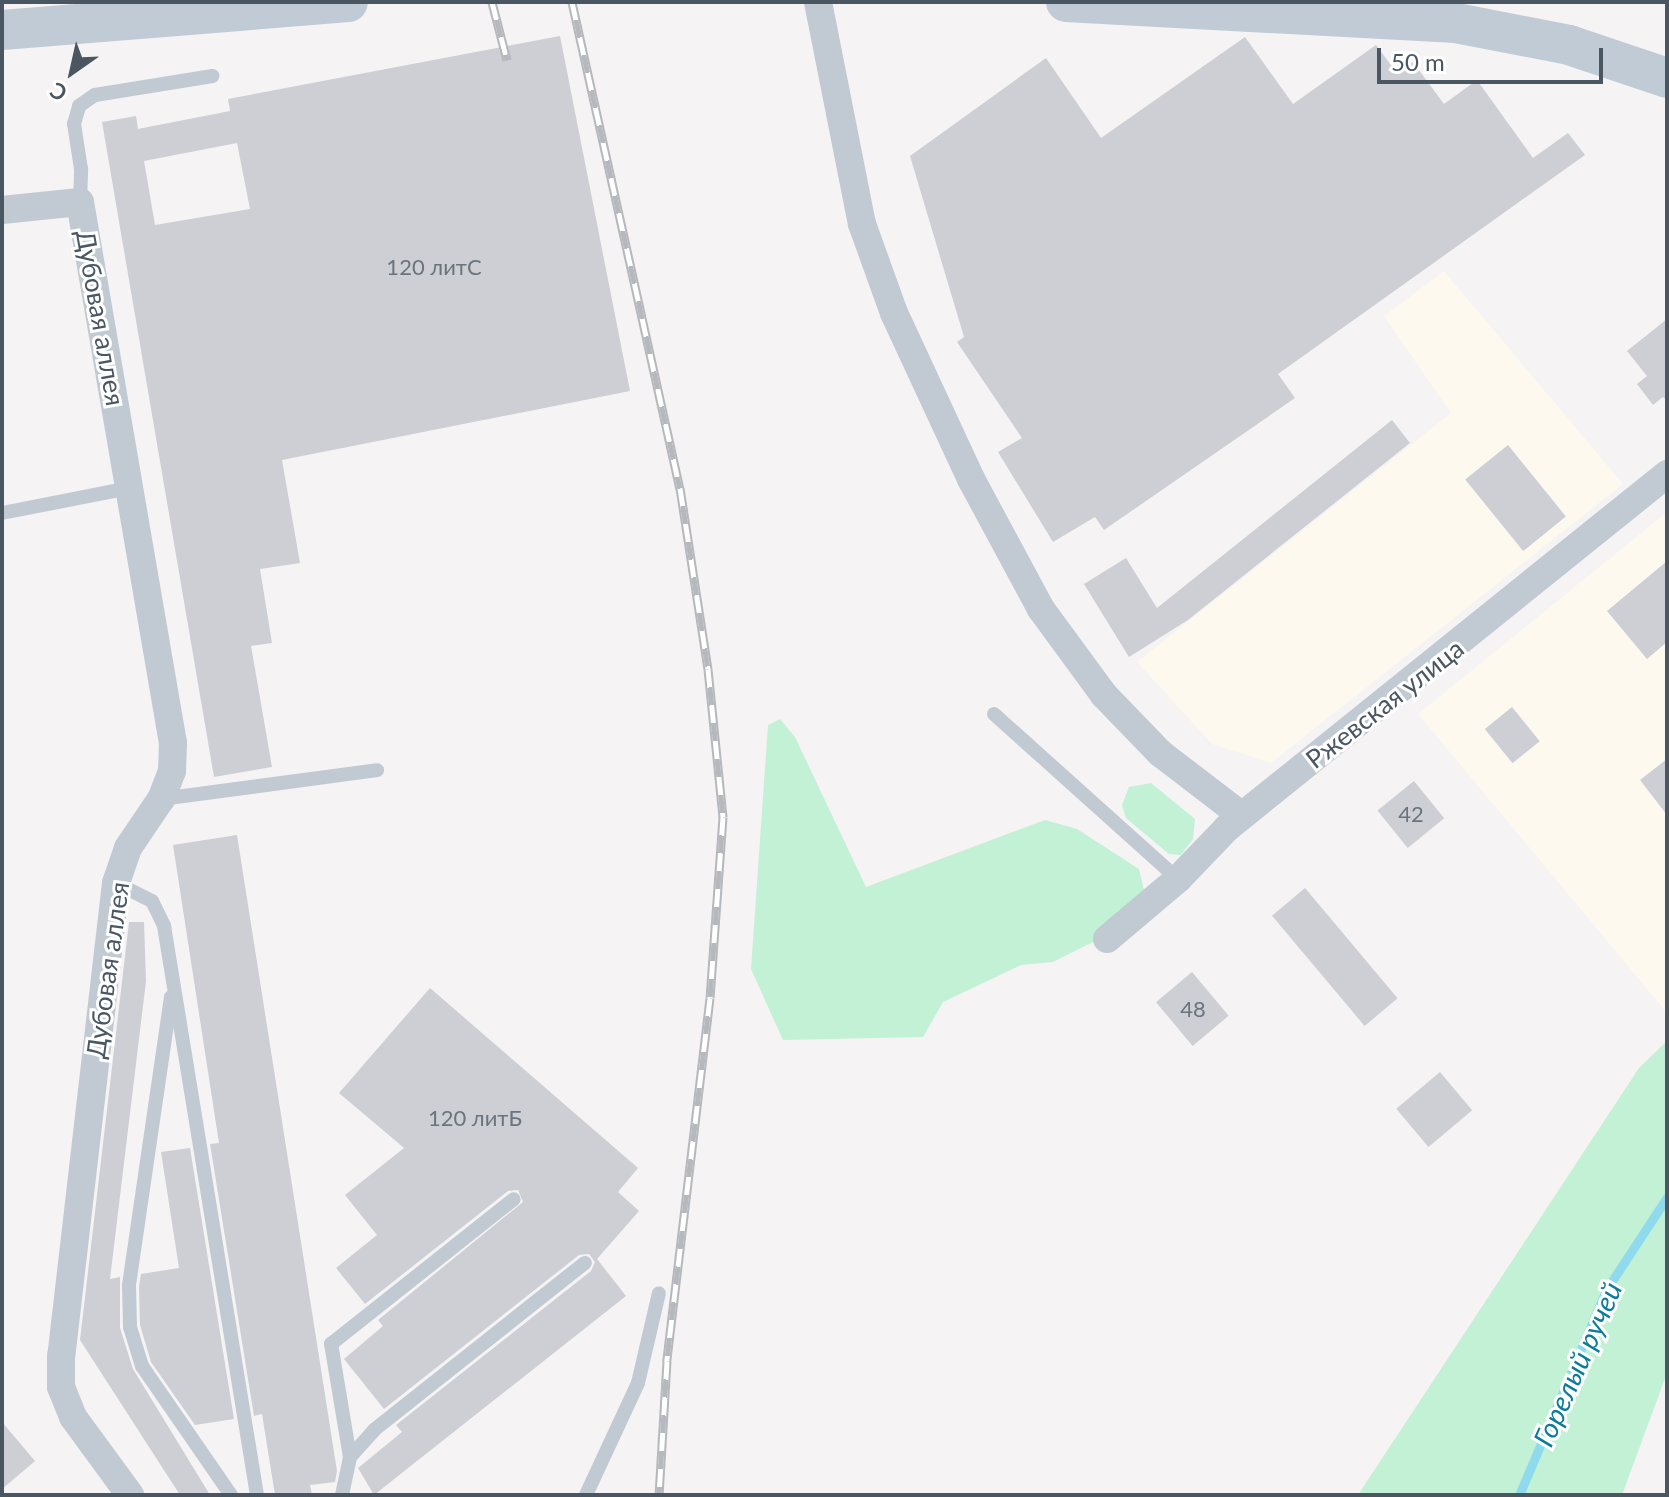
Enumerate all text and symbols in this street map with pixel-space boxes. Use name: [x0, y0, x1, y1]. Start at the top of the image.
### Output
north arrow: [32, 32, 112, 112]
scale bar: [1381, 32, 1607, 82]
text: 50 m: [1391, 47, 1445, 76]
text: С: [45, 77, 72, 108]
street label: Дубовая аллея: [69, 228, 131, 408]
house number: 120 литС: [386, 254, 482, 280]
street label: Ржевская улица: [1300, 633, 1470, 775]
house number: 42: [1398, 801, 1424, 827]
street label: Дубовая аллея: [80, 880, 136, 1060]
house number: 48: [1180, 996, 1206, 1022]
house number: 120 литБ: [428, 1105, 522, 1131]
water label: Горелый ручей: [1526, 1277, 1628, 1451]

